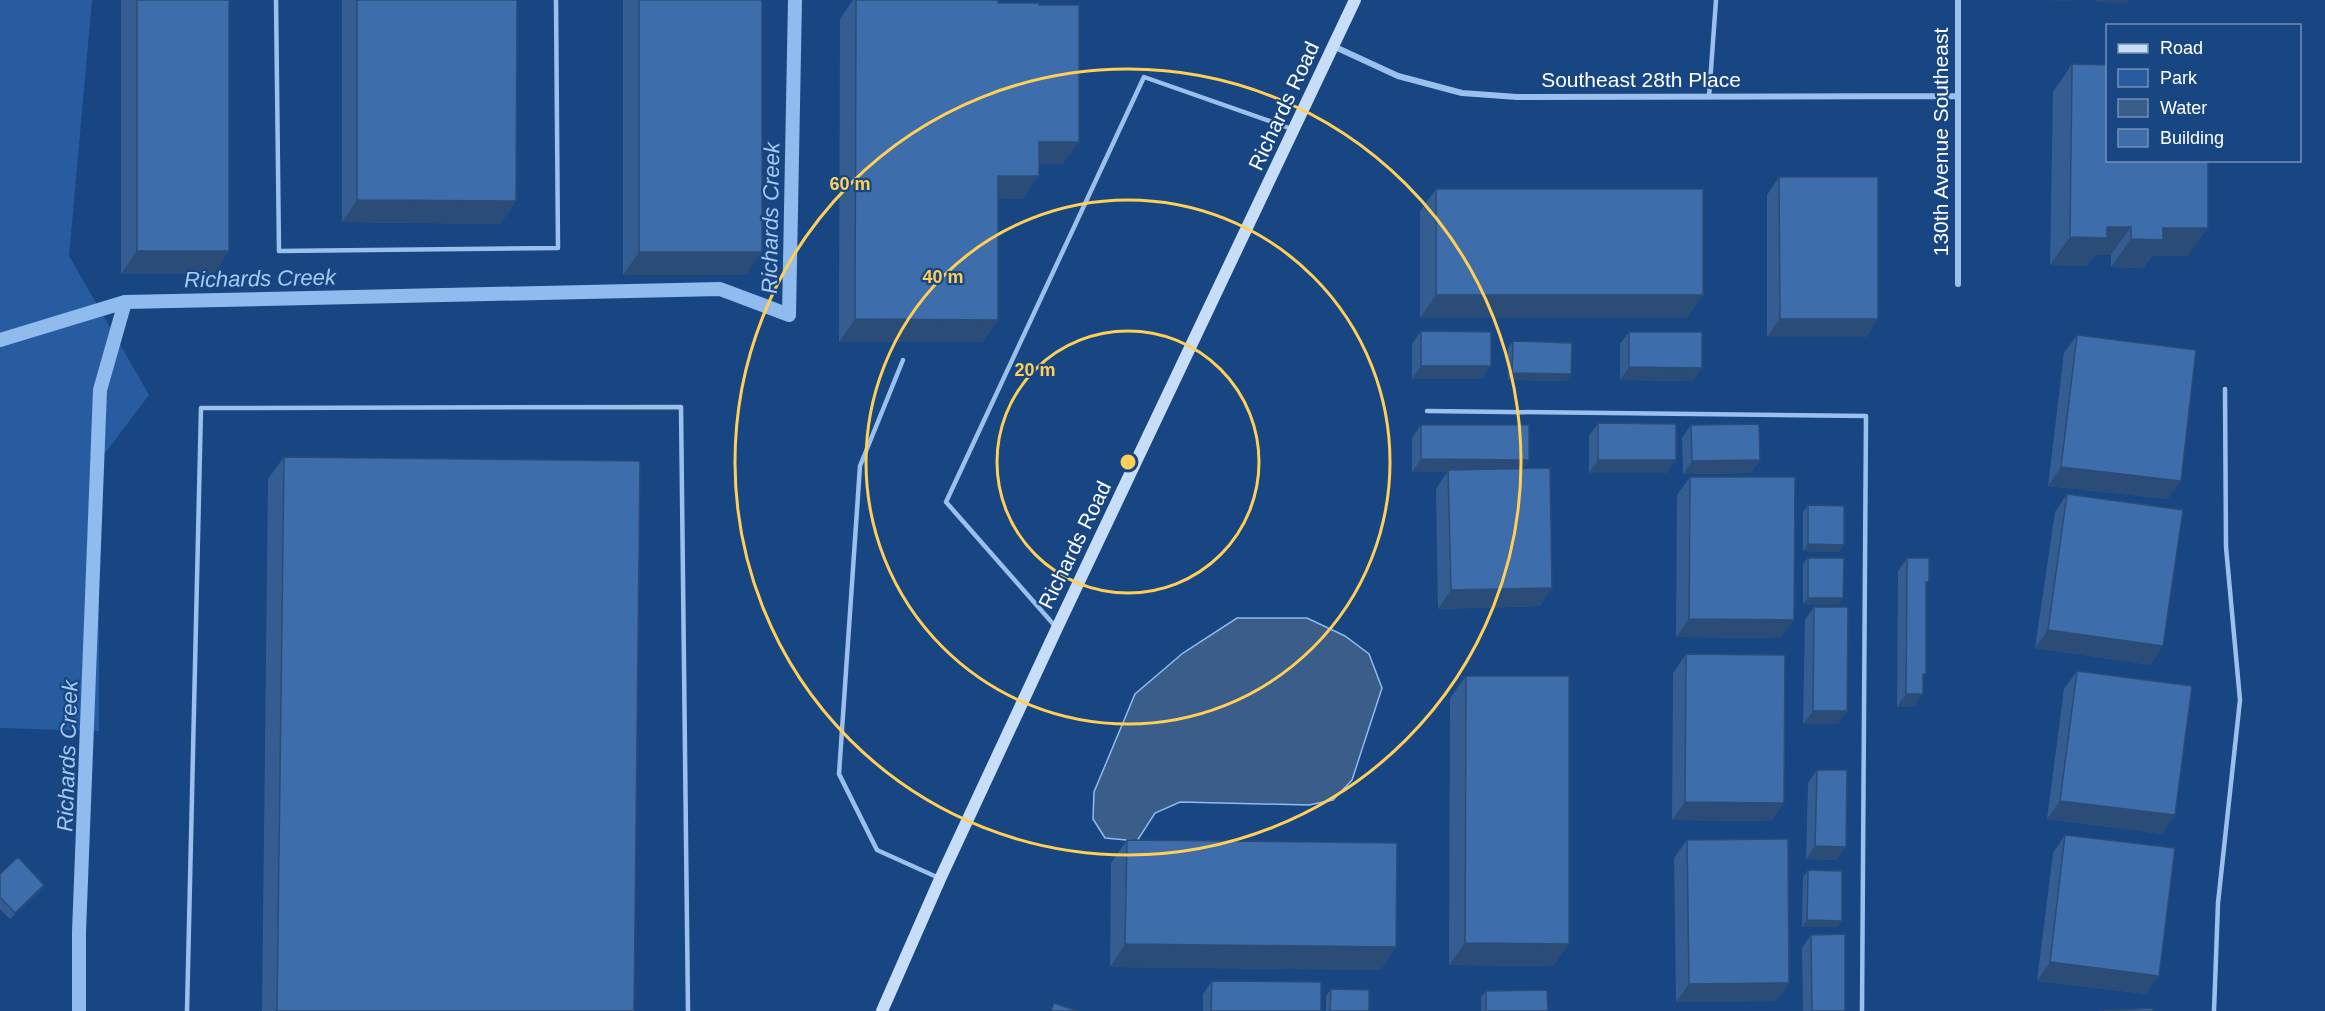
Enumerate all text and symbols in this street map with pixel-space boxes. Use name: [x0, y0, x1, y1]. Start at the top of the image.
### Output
legend: [2106, 24, 2301, 162]
street label: 130th Avenue Southeast: [1929, 28, 1952, 256]
street label: Richards Road: [1244, 38, 1323, 174]
text: Road: [2160, 38, 2203, 58]
street label: Southeast 28th Place: [1541, 68, 1741, 91]
text: Park: [2160, 68, 2198, 88]
text: Water: [2160, 98, 2207, 118]
text: Building: [2160, 128, 2224, 148]
water label: Richards Creek: [757, 141, 784, 294]
text: 60 m: [829, 174, 871, 194]
water label: Richards Creek: [184, 265, 337, 292]
text: 40 m: [922, 267, 964, 287]
text: 20 m: [1014, 360, 1056, 380]
centre of rings: [1118, 452, 1138, 472]
street label: Richards Road: [1034, 477, 1115, 612]
water label: Richards Creek: [52, 679, 83, 832]

